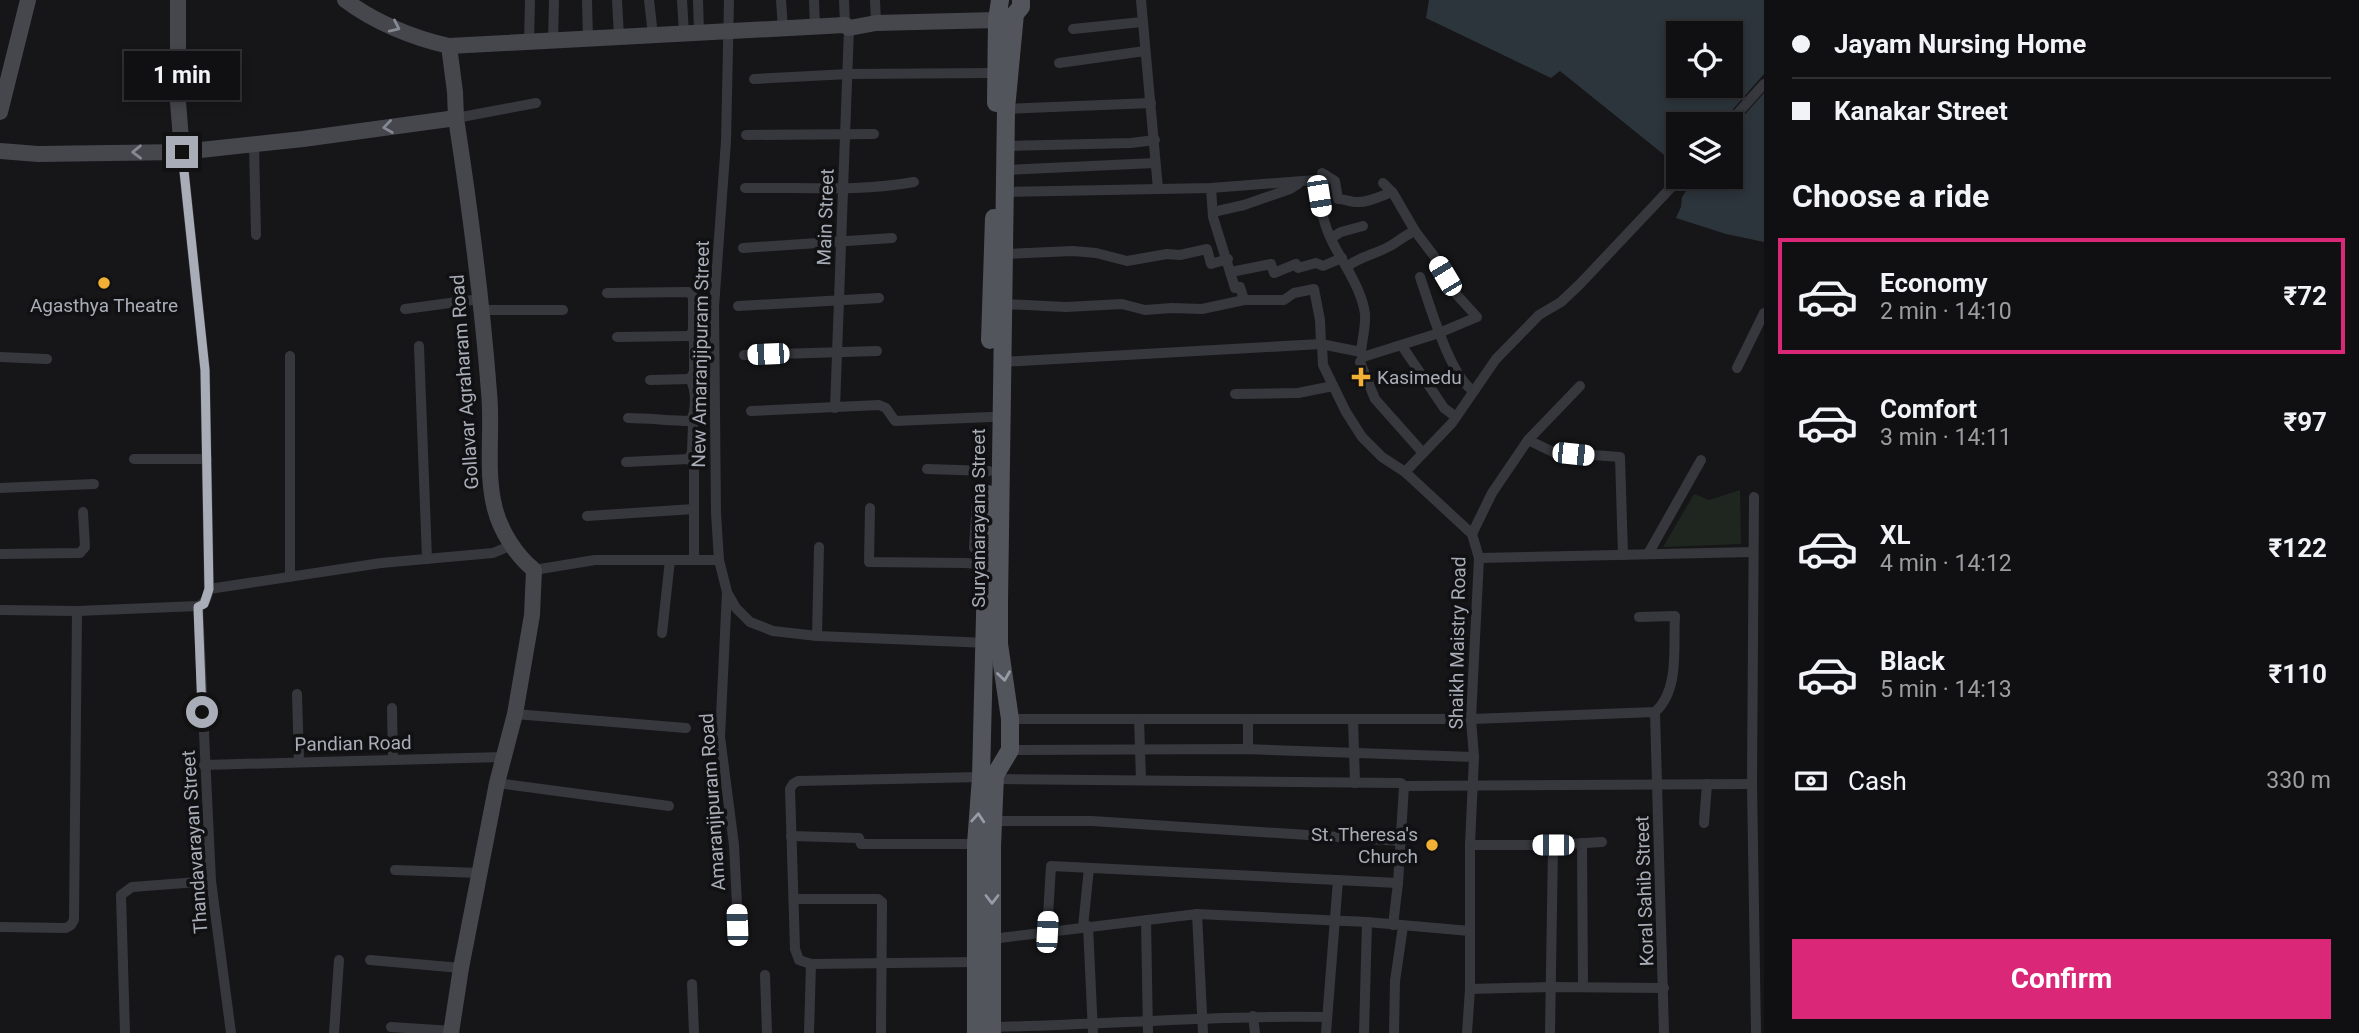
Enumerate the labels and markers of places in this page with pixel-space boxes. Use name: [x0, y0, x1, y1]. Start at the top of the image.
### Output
marker: Agasthya Theatre: [96, 275, 112, 291]
place label: Agasthya Theatre: [30, 294, 178, 317]
place label: Kasimedu: [1377, 366, 1462, 389]
marker: Kasimedu: [1351, 367, 1371, 387]
place label: St. Theresa's Church: [1311, 823, 1418, 868]
marker: St. Theresa's Church: [1424, 837, 1440, 853]

